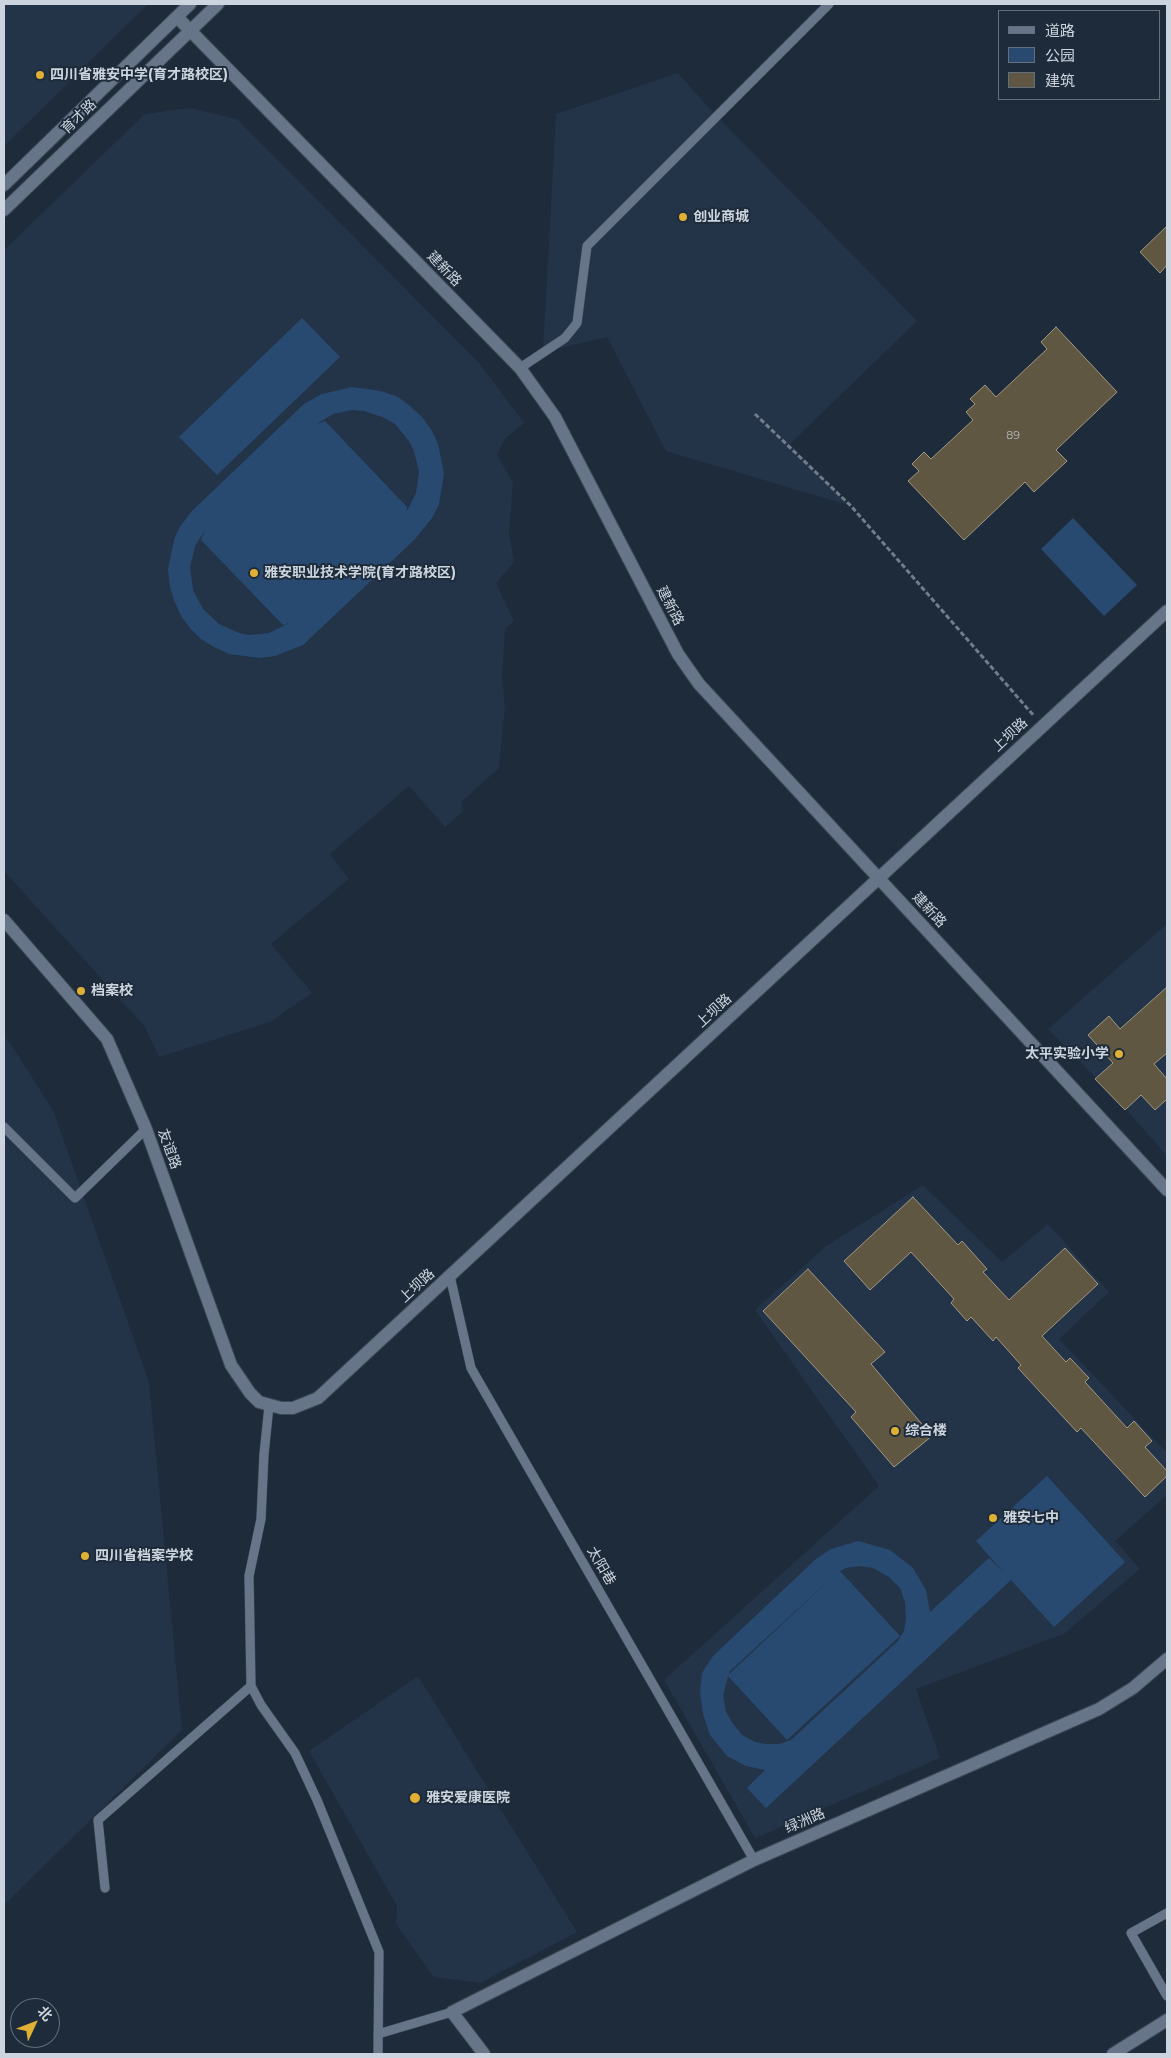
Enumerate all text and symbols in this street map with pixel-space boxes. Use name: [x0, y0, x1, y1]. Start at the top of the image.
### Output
legend: [998, 10, 1161, 100]
text: 道路: [1045, 21, 1075, 40]
text: 公园: [1045, 46, 1075, 65]
place label: 四川省雅安中学(育才路校区): [50, 67, 228, 83]
marker: 四川省雅安中学(育才路校区): [34, 69, 46, 81]
text: 建筑: [1045, 71, 1075, 90]
street label: 育才路: [58, 96, 100, 138]
place label: 创业商城: [693, 209, 749, 225]
marker: 创业商城: [677, 211, 689, 223]
street label: 建新路: [423, 248, 465, 290]
house number: 89: [1006, 429, 1020, 443]
place label: 雅安职业技术学院(育才路校区): [264, 565, 456, 581]
marker: 雅安职业技术学院(育才路校区): [248, 567, 260, 579]
street label: 建新路: [653, 583, 687, 629]
street label: 上坝路: [989, 715, 1031, 755]
street label: 建新路: [909, 889, 949, 931]
place label: 档案校: [91, 983, 133, 999]
marker: 档案校: [75, 985, 87, 997]
street label: 上坝路: [693, 991, 735, 1031]
place label: 太平实验小学: [1025, 1046, 1109, 1062]
marker: 太平实验小学: [1113, 1048, 1125, 1060]
street label: 友谊路: [154, 1126, 184, 1172]
street label: 上坝路: [396, 1266, 438, 1306]
place label: 综合楼: [905, 1423, 947, 1439]
marker: 综合楼: [889, 1425, 901, 1437]
place label: 雅安七中: [1003, 1510, 1059, 1526]
marker: 雅安七中: [987, 1512, 999, 1524]
street label: 太阳巷: [583, 1544, 619, 1588]
place label: 四川省档案学校: [95, 1548, 193, 1564]
marker: 四川省档案学校: [79, 1550, 91, 1562]
place label: 雅安爱康医院: [426, 1790, 510, 1806]
marker: 雅安爱康医院: [408, 1791, 422, 1805]
street label: 绿洲路: [782, 1805, 828, 1837]
north arrow: [10, 1998, 60, 2048]
text: 北: [34, 2002, 57, 2025]

